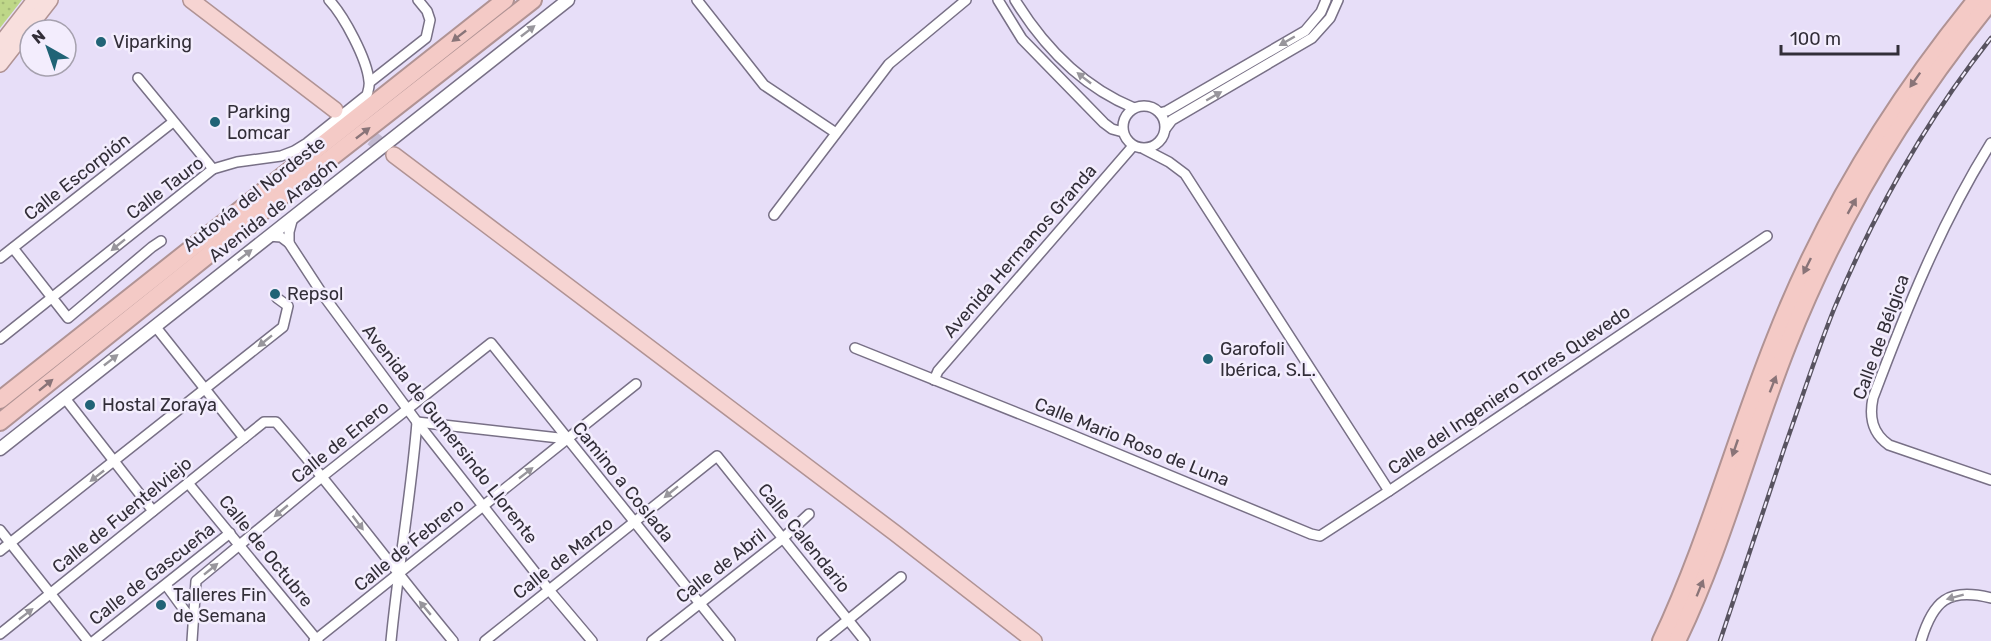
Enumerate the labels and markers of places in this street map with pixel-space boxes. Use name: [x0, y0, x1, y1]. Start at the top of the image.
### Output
place label: Viparking: [113, 31, 192, 53]
marker: Viparking: [94, 35, 108, 49]
place label: Parking Lomcar: [227, 101, 290, 144]
marker: Parking Lomcar: [208, 115, 222, 129]
place label: Repsol: [287, 283, 343, 305]
marker: Repsol: [268, 287, 282, 301]
place label: Garofoli Ibérica, S.L.: [1220, 338, 1316, 381]
marker: Garofoli Ibérica, S.L.: [1201, 352, 1215, 366]
place label: Hostal Zoraya: [102, 394, 217, 416]
marker: Hostal Zoraya: [83, 398, 97, 412]
place label: Talleres Fin de Semana: [173, 584, 267, 627]
marker: Talleres Fin de Semana: [154, 598, 168, 612]

